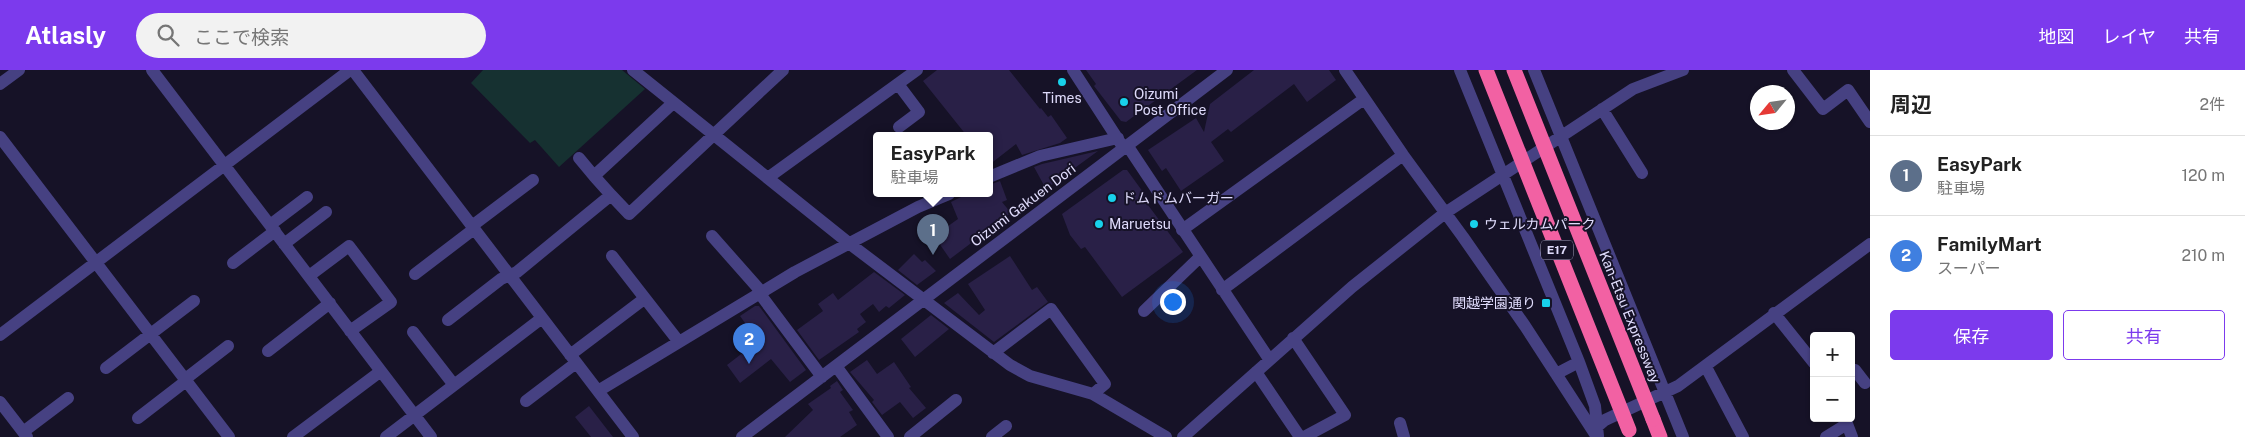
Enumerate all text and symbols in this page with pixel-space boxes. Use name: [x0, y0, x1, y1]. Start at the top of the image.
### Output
search box: [136, 13, 486, 58]
text: Atlasly: [25, 21, 106, 49]
icon: search: [154, 21, 182, 49]
text: ここで検索: [194, 26, 289, 48]
text: 地図: [2039, 26, 2075, 47]
text: レイヤ: [2103, 26, 2156, 47]
text: 共有: [2184, 26, 2220, 47]
marker: Times: [1056, 76, 1068, 88]
north arrow: [1750, 85, 1795, 130]
place label: Oizumi Post Office: [1134, 86, 1206, 118]
place label: Times: [1043, 90, 1081, 106]
text: 周辺: [1890, 92, 1932, 117]
text: 2件: [2199, 95, 2225, 114]
marker: Oizumi Post Office: [1118, 96, 1130, 108]
popup: [873, 132, 993, 197]
text: EasyPark: [890, 142, 976, 164]
text: EasyPark: [1937, 153, 2022, 175]
street label: Oizumi Gakuen Dori: [967, 160, 1079, 250]
text: 1: [1903, 166, 1909, 185]
text: 120 m: [2181, 166, 2225, 185]
text: 駐車場: [890, 168, 938, 187]
text: 駐車場: [1937, 179, 1985, 198]
place label: ドムドムバーガー: [1122, 190, 1234, 206]
marker: ドムドムバーガー: [1106, 192, 1118, 204]
pin: 1: [917, 214, 949, 255]
place label: Maruetsu: [1109, 216, 1171, 232]
place label: ウェルカムパーク: [1484, 216, 1596, 232]
marker: Maruetsu: [1093, 218, 1105, 230]
marker: ウェルカムパーク: [1468, 218, 1480, 230]
text: FamilyMart: [1937, 233, 2042, 255]
road number: E17: [1541, 240, 1573, 260]
text: 2: [1901, 246, 1911, 265]
text: 210 m: [2181, 246, 2225, 265]
street label: Kan-Etsu Expressway: [1596, 249, 1664, 386]
text: スーパー: [1937, 259, 2001, 278]
your location: [1160, 289, 1186, 315]
place label: 関越学園通り: [1452, 295, 1536, 311]
marker: 関越学園通り: [1540, 297, 1552, 309]
button: 保存: [1890, 310, 2053, 360]
button: 共有: [2063, 310, 2225, 360]
pin: 2: [733, 323, 765, 364]
map controls: [1810, 332, 1855, 422]
button: +: [1810, 332, 1855, 377]
button: −: [1810, 377, 1855, 422]

